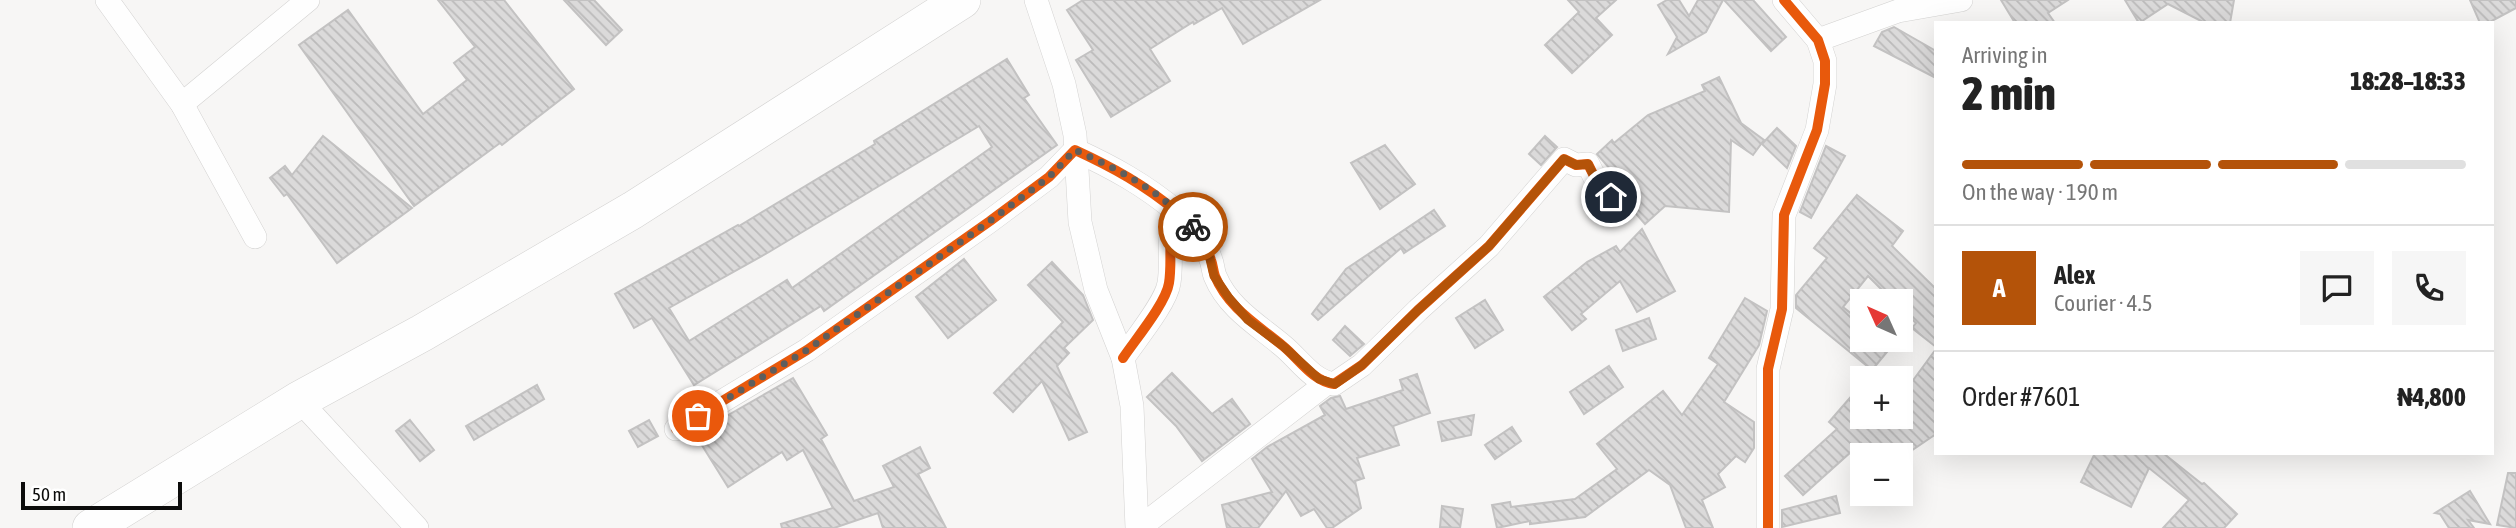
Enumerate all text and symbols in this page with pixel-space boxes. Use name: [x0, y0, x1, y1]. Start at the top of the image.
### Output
text: Arriving in: [1962, 42, 2048, 68]
text: 18:28–18:33: [2350, 66, 2466, 96]
text: 2 min: [1962, 67, 2056, 120]
pin: [1581, 167, 1641, 227]
icon: home: [1592, 178, 1630, 216]
text: On the way · 190 m: [1962, 179, 2118, 205]
courier: [1158, 192, 1228, 262]
icon: bike: [1174, 208, 1212, 246]
button: chat: [2300, 251, 2374, 325]
button: phone: [2392, 251, 2466, 325]
text: Alex: [2054, 260, 2095, 290]
text: A: [1993, 273, 2005, 303]
north arrow: [1850, 289, 1913, 352]
map controls: [1850, 289, 1913, 506]
text: Courier · 4.5: [2054, 290, 2153, 316]
button: +: [1850, 366, 1913, 429]
text: Order #7601: [1962, 382, 2081, 412]
text: ₦4,800: [2397, 382, 2466, 412]
pin: [668, 386, 728, 446]
icon: bag: [679, 397, 717, 435]
button: −: [1850, 443, 1913, 506]
scale bar: [21, 479, 182, 511]
text: 50 m: [32, 483, 66, 505]

